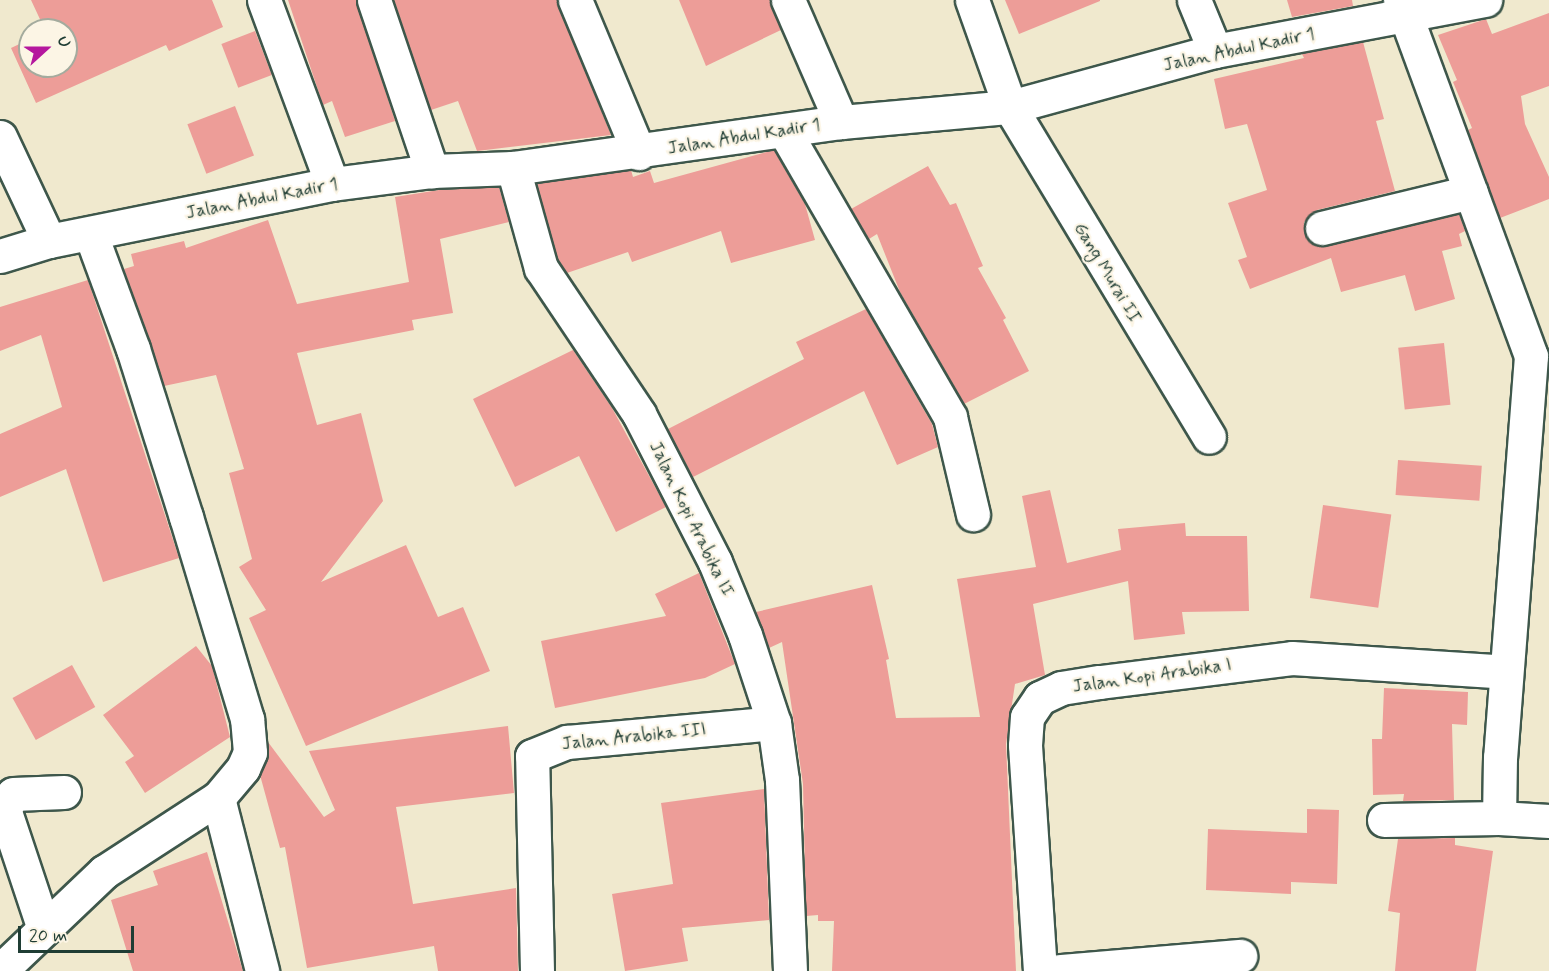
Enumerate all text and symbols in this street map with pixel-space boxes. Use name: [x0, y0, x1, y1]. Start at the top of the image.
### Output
north arrow: [18, 18, 78, 78]
street label: Jalan Abdul Kadir 1: [1162, 24, 1316, 76]
text: U: [52, 33, 75, 51]
street label: Jalan Abdul Kadir 1: [667, 114, 821, 160]
street label: Jalan Abdul Kadir 1: [185, 174, 339, 224]
street label: Gang Murai II: [1069, 219, 1145, 327]
street label: Jalan Kopi Arabika II: [643, 436, 739, 602]
street label: Jalan Kopi Arabika I: [1069, 654, 1235, 698]
street label: Jalan Arabika III: [562, 719, 706, 755]
scale bar: [21, 914, 136, 952]
text: 20 m: [29, 924, 67, 948]

